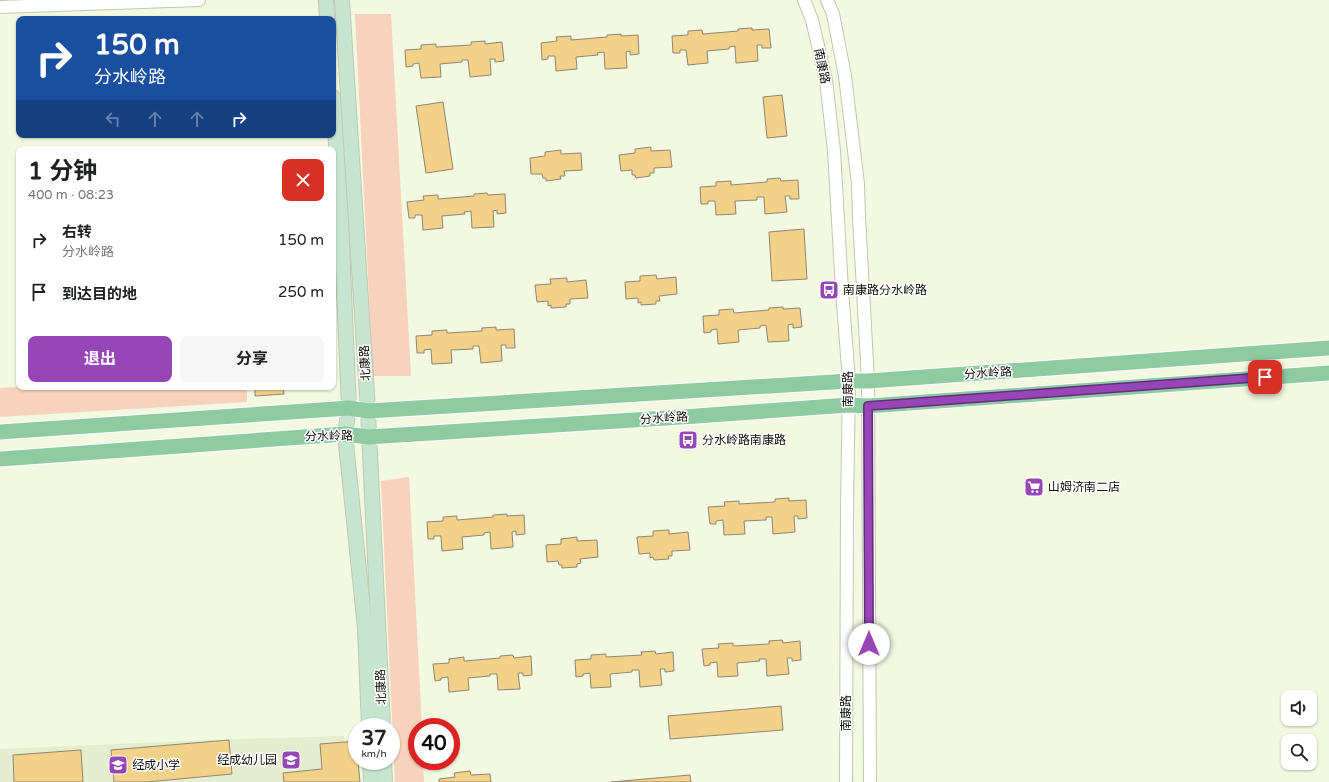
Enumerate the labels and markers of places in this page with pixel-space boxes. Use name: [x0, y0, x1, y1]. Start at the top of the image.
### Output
bus stop icon: 南康路分水岭路: [818, 279, 840, 301]
place label: 南康路分水岭路: [843, 283, 927, 297]
pin: [1248, 360, 1282, 394]
bus stop icon: 分水岭路南康路: [677, 429, 699, 451]
place label: 分水岭路南康路: [702, 433, 786, 447]
supermarket icon: 山姆济南二店: [1023, 476, 1045, 498]
place label: 山姆济南二店: [1048, 480, 1120, 494]
school or university icon: 经成幼儿园: [280, 749, 302, 771]
place label: 经成幼儿园: [217, 753, 277, 767]
school or university icon: 经成小学: [107, 754, 129, 776]
place label: 经成小学: [132, 758, 180, 772]

